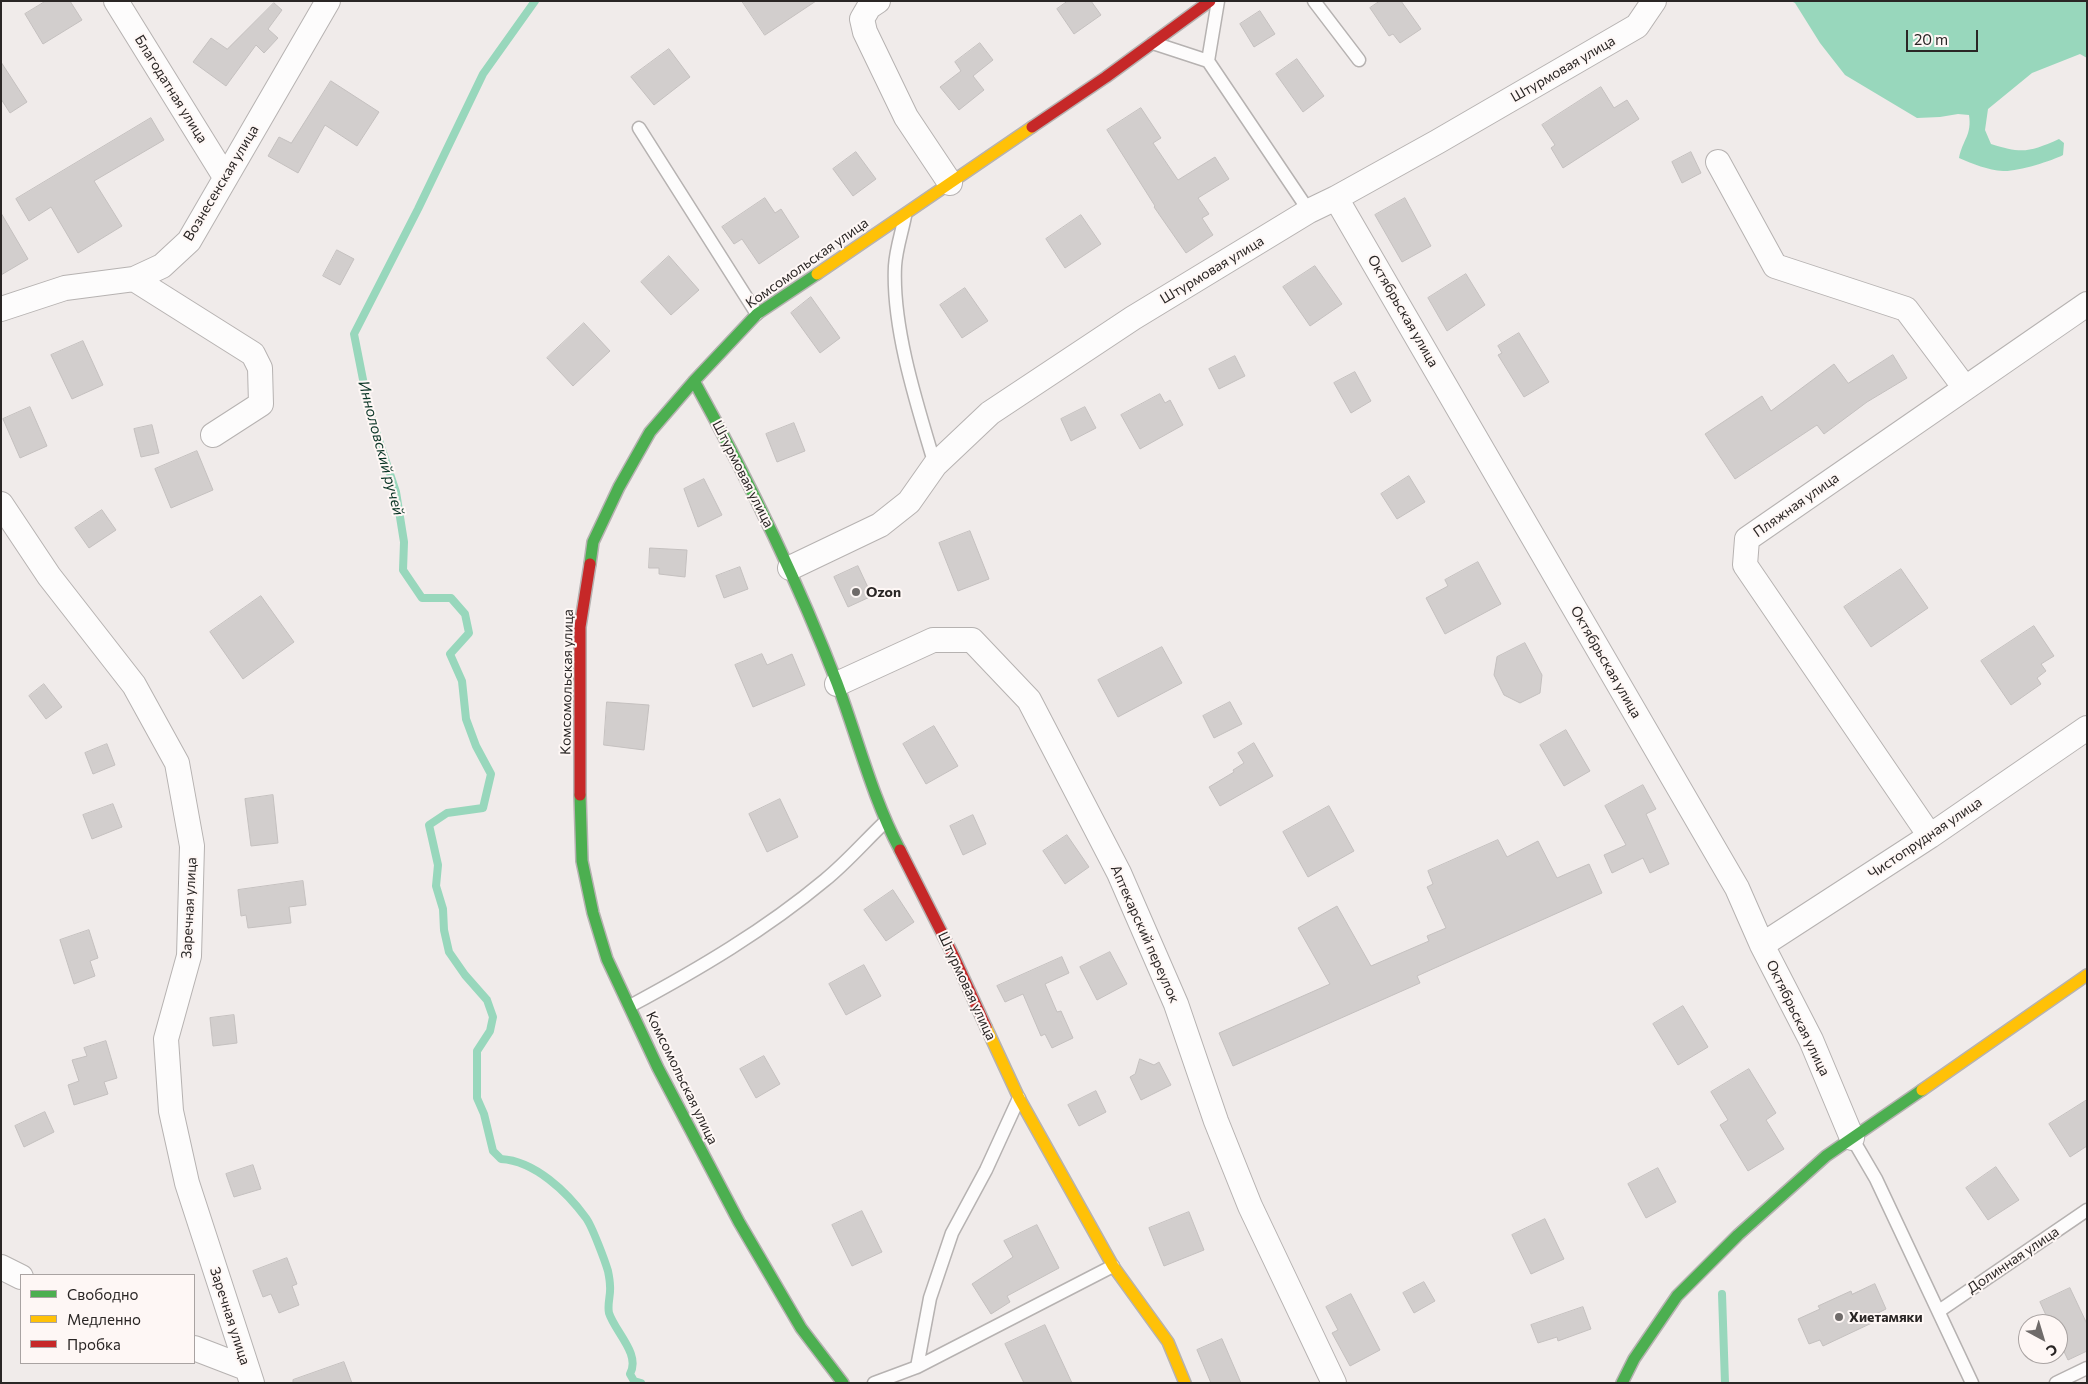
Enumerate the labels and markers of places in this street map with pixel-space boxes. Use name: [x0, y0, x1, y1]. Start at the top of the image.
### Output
place label: Ozon: [866, 584, 901, 600]
marker: Ozon: [850, 586, 862, 598]
place label: Хиетамяки: [1849, 1309, 1923, 1325]
marker: Хиетамяки: [1833, 1311, 1845, 1323]

